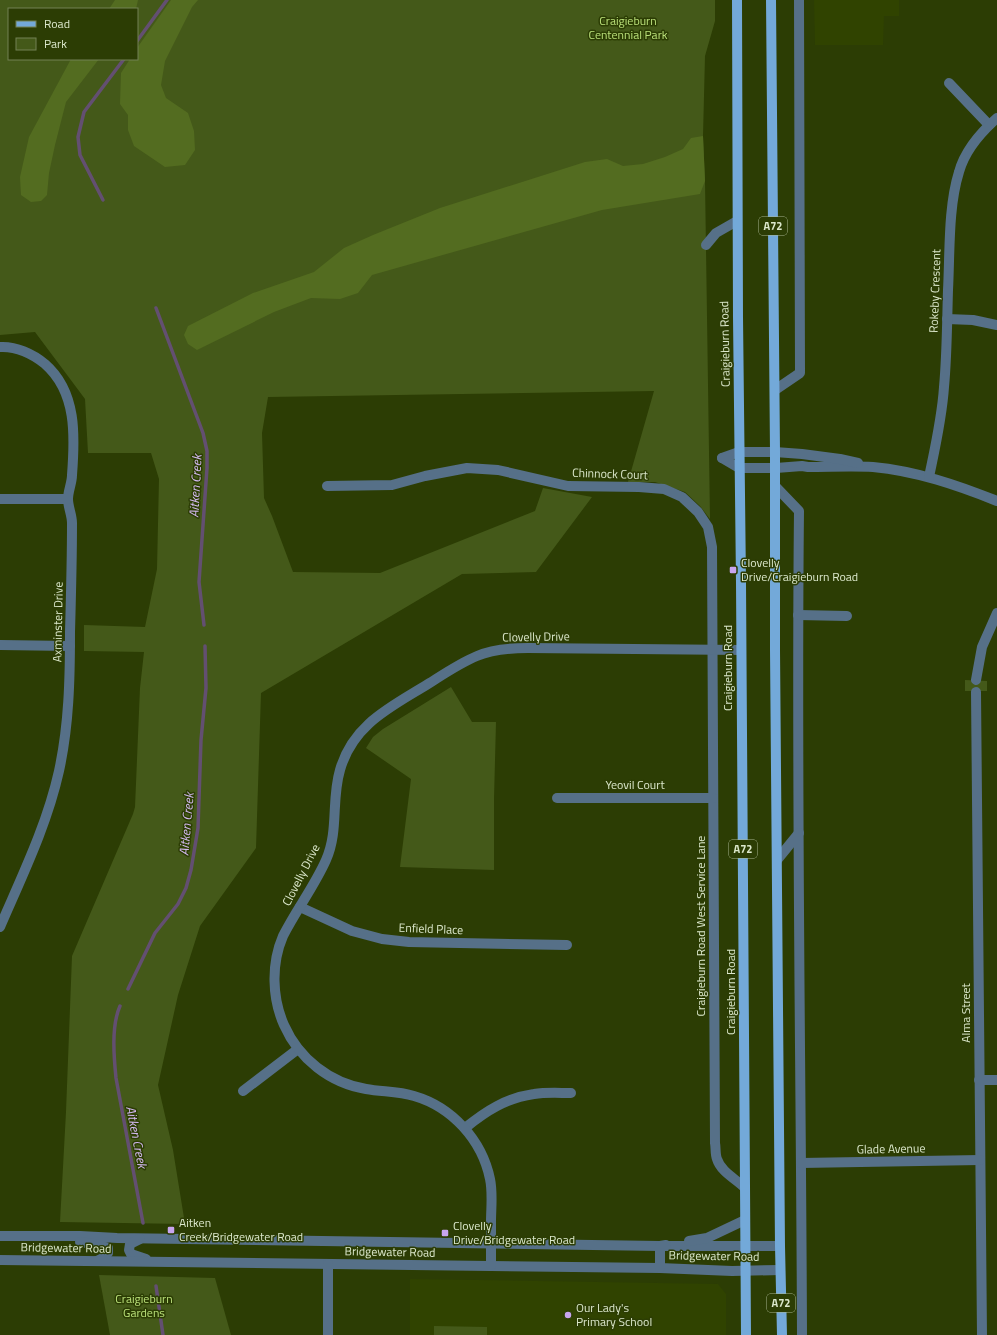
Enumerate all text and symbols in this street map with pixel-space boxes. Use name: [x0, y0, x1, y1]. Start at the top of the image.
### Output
legend: [8, 8, 138, 60]
park label: Craigieburn Centennial Park: [588, 11, 668, 44]
text: Road: [44, 14, 70, 33]
text: Park: [44, 34, 67, 53]
road number: A72: [759, 217, 787, 235]
street label: Rokeby Crescent: [924, 248, 945, 333]
street label: Craigieburn Road: [714, 301, 735, 387]
water label: Aitken Creek: [183, 452, 207, 518]
street label: Chinnock Court: [572, 463, 649, 484]
place label: Clovelly Drive/Craigieburn Road: [741, 553, 858, 586]
marker: Clovelly Drive/Craigieburn Road: [728, 565, 738, 575]
street label: Axminster Drive: [47, 582, 68, 662]
street label: Craigieburn Road: [718, 625, 737, 711]
street label: Clovelly Drive: [502, 626, 570, 647]
street label: Yeovil Court: [605, 775, 665, 794]
water label: Aitken Creek: [173, 789, 199, 856]
street label: Craigieburn Road West Service Lane: [691, 836, 710, 1016]
street label: Clovelly Drive: [277, 840, 324, 909]
road number: A72: [729, 840, 757, 858]
street label: Enfield Place: [398, 918, 464, 939]
street label: Craigieburn Road: [721, 949, 740, 1035]
street label: Alma Street: [956, 982, 975, 1043]
water label: Aitken Creek: [121, 1104, 153, 1172]
street label: Glade Avenue: [856, 1138, 926, 1159]
place label: Aitken Creek/Bridgewater Road: [179, 1213, 303, 1246]
place label: Clovelly Drive/Bridgewater Road: [453, 1216, 575, 1249]
marker: Aitken Creek/Bridgewater Road: [166, 1225, 176, 1235]
marker: Clovelly Drive/Bridgewater Road: [440, 1228, 450, 1238]
street label: Bridgewater Road: [20, 1237, 112, 1258]
street label: Bridgewater Road: [344, 1241, 436, 1262]
street label: Bridgewater Road: [668, 1245, 760, 1266]
park label: Craigieburn Gardens: [115, 1289, 173, 1322]
road number: A72: [767, 1294, 795, 1312]
place label: Our Lady's Primary School: [576, 1298, 652, 1331]
marker: Our Lady's Primary School: [563, 1310, 573, 1320]

